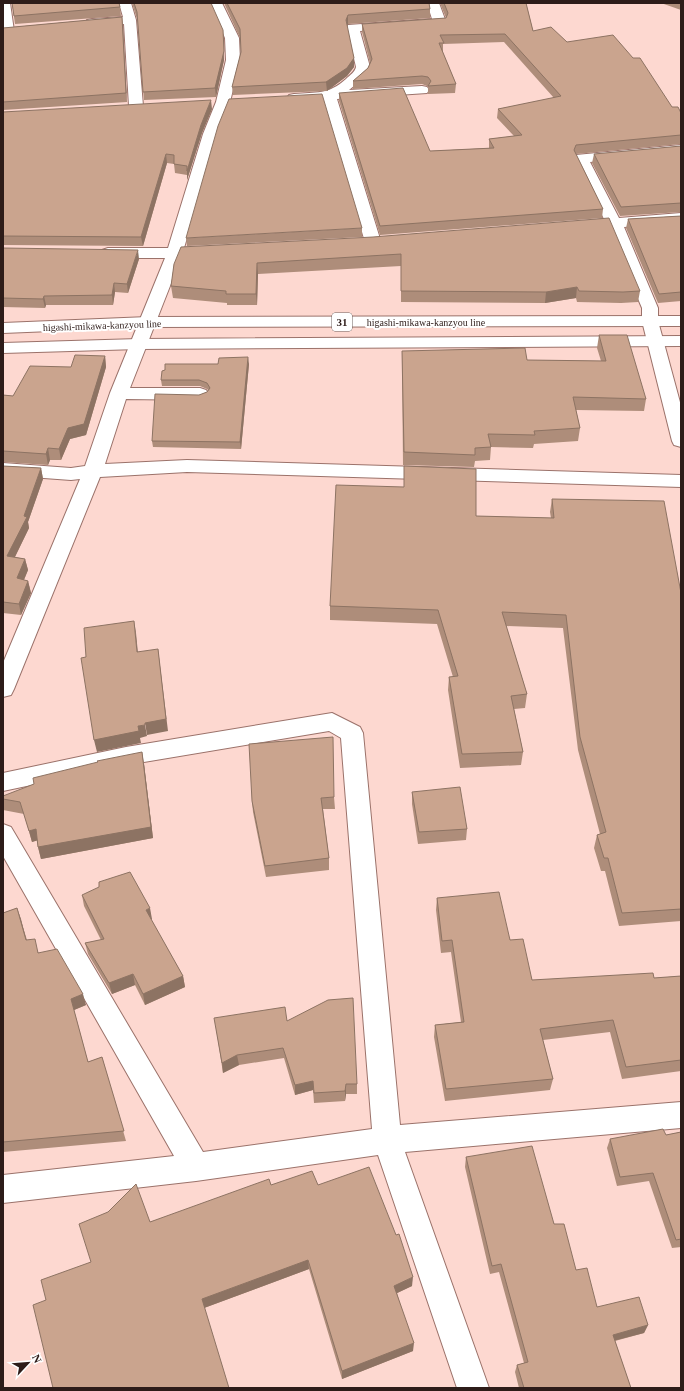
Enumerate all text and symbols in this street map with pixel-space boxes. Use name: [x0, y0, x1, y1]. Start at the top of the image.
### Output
road number: 31: [332, 313, 352, 331]
street label: higashi-mikawa-kanzyou line: [367, 317, 486, 328]
street label: higashi-mikawa-kanzyou line: [43, 318, 162, 333]
north arrow: [8, 1343, 48, 1383]
text: N: [30, 1352, 44, 1365]

